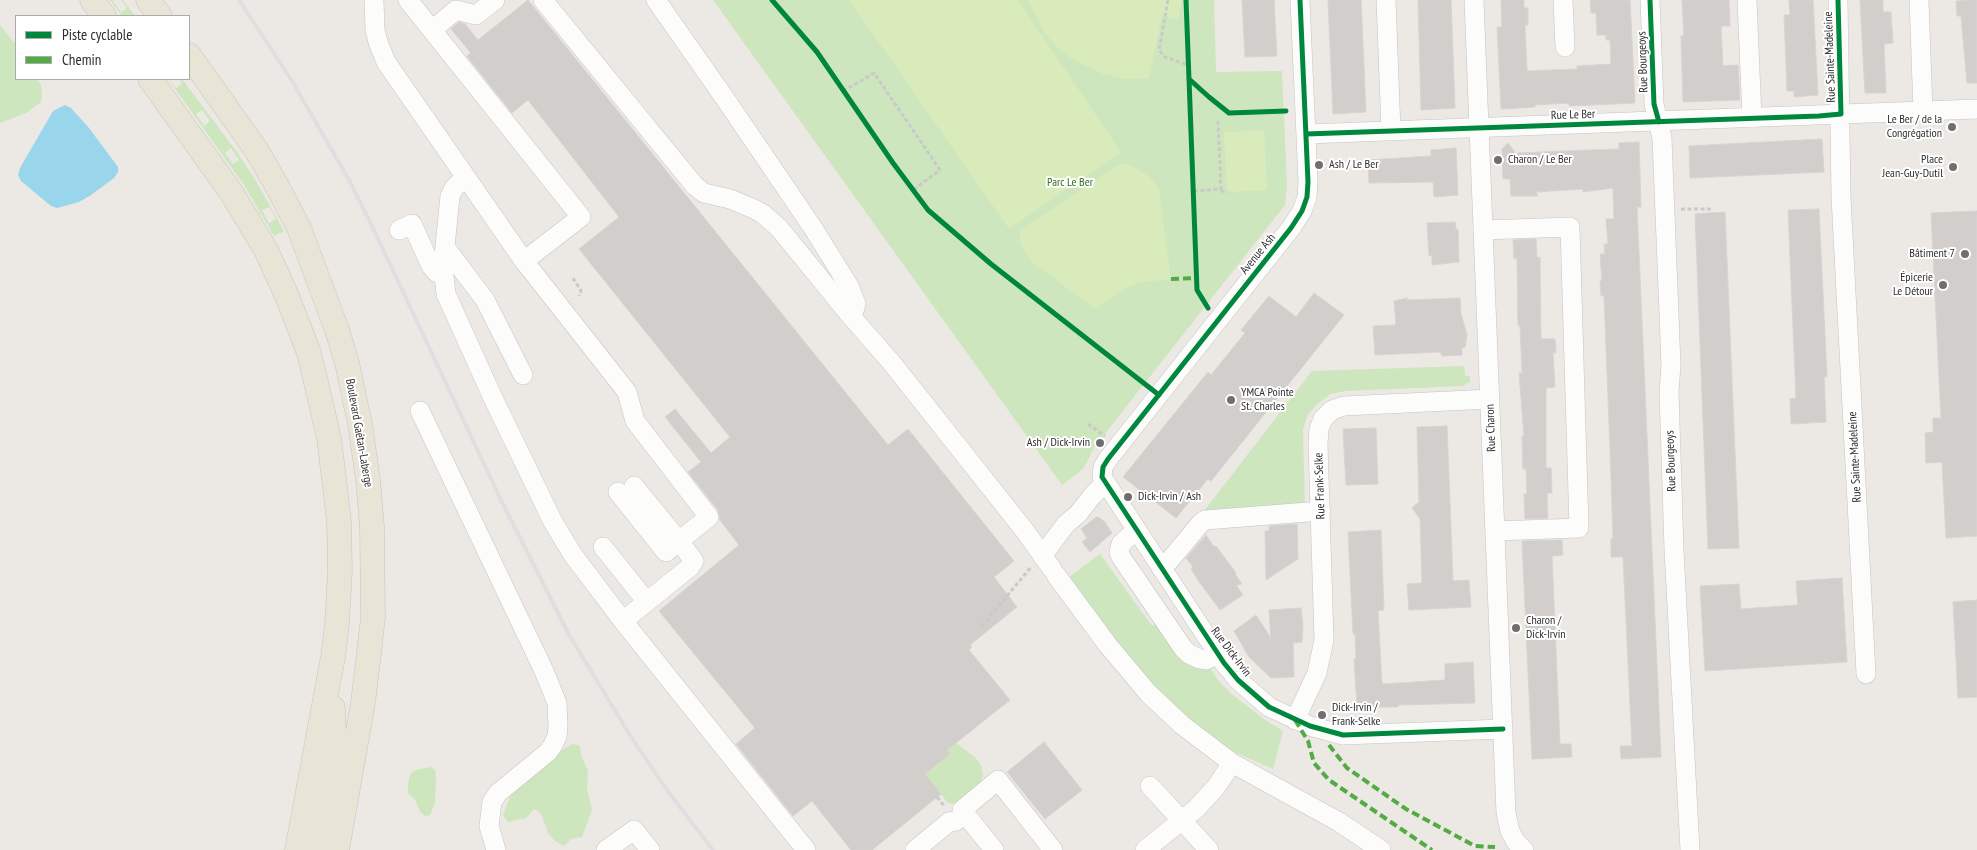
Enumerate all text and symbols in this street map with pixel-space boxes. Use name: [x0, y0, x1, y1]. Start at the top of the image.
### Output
street label: Rue Sainte-Madeleine: [1821, 11, 1839, 103]
legend: [15, 15, 190, 80]
text: Piste cyclable: [62, 25, 132, 44]
street label: Rue Bourgeoys: [1635, 31, 1651, 93]
text: Chemin: [62, 50, 101, 69]
street label: Rue Le Ber: [1551, 107, 1595, 123]
place label: Le Ber / de la Congrégation: [1887, 113, 1942, 141]
marker: Le Ber / de la Congrégation: [1946, 121, 1958, 133]
place label: Charon / Le Ber: [1508, 153, 1572, 167]
place label: Place Jean-Guy-Dutil: [1882, 153, 1943, 181]
marker: Charon / Le Ber: [1492, 154, 1504, 166]
place label: Ash / Le Ber: [1329, 158, 1378, 172]
marker: Ash / Le Ber: [1313, 159, 1325, 171]
marker: Place Jean-Guy-Dutil: [1947, 161, 1959, 173]
park label: Parc Le Ber: [1047, 176, 1093, 190]
street label: Avenue Ash: [1237, 231, 1279, 277]
place label: Bâtiment 7: [1909, 247, 1955, 261]
marker: Bâtiment 7: [1959, 248, 1971, 260]
place label: Épicerie Le Détour: [1893, 271, 1933, 299]
marker: Épicerie Le Détour: [1937, 279, 1949, 291]
street label: Boulevard Gaétan-Laberge: [342, 378, 376, 488]
place label: YMCA Pointe St. Charles: [1241, 386, 1294, 414]
marker: YMCA Pointe St. Charles: [1225, 394, 1237, 406]
street label: Rue Charon: [1483, 404, 1499, 452]
street label: Rue Sainte-Madeleine: [1845, 411, 1865, 503]
street label: Rue Bourgeoys: [1663, 430, 1679, 492]
place label: Ash / Dick-Irvin: [1027, 436, 1090, 450]
marker: Ash / Dick-Irvin: [1094, 437, 1106, 449]
street label: Rue Frank-Selke: [1312, 452, 1328, 520]
place label: Dick-Irvin / Ash: [1138, 490, 1201, 504]
marker: Dick-Irvin / Ash: [1122, 491, 1134, 503]
place label: Charon / Dick-Irvin: [1526, 614, 1566, 642]
marker: Charon / Dick-Irvin: [1510, 622, 1522, 634]
street label: Rue Dick-Irvin: [1208, 625, 1254, 679]
place label: Dick-Irvin / Frank-Selke: [1332, 701, 1380, 729]
marker: Dick-Irvin / Frank-Selke: [1316, 709, 1328, 721]

